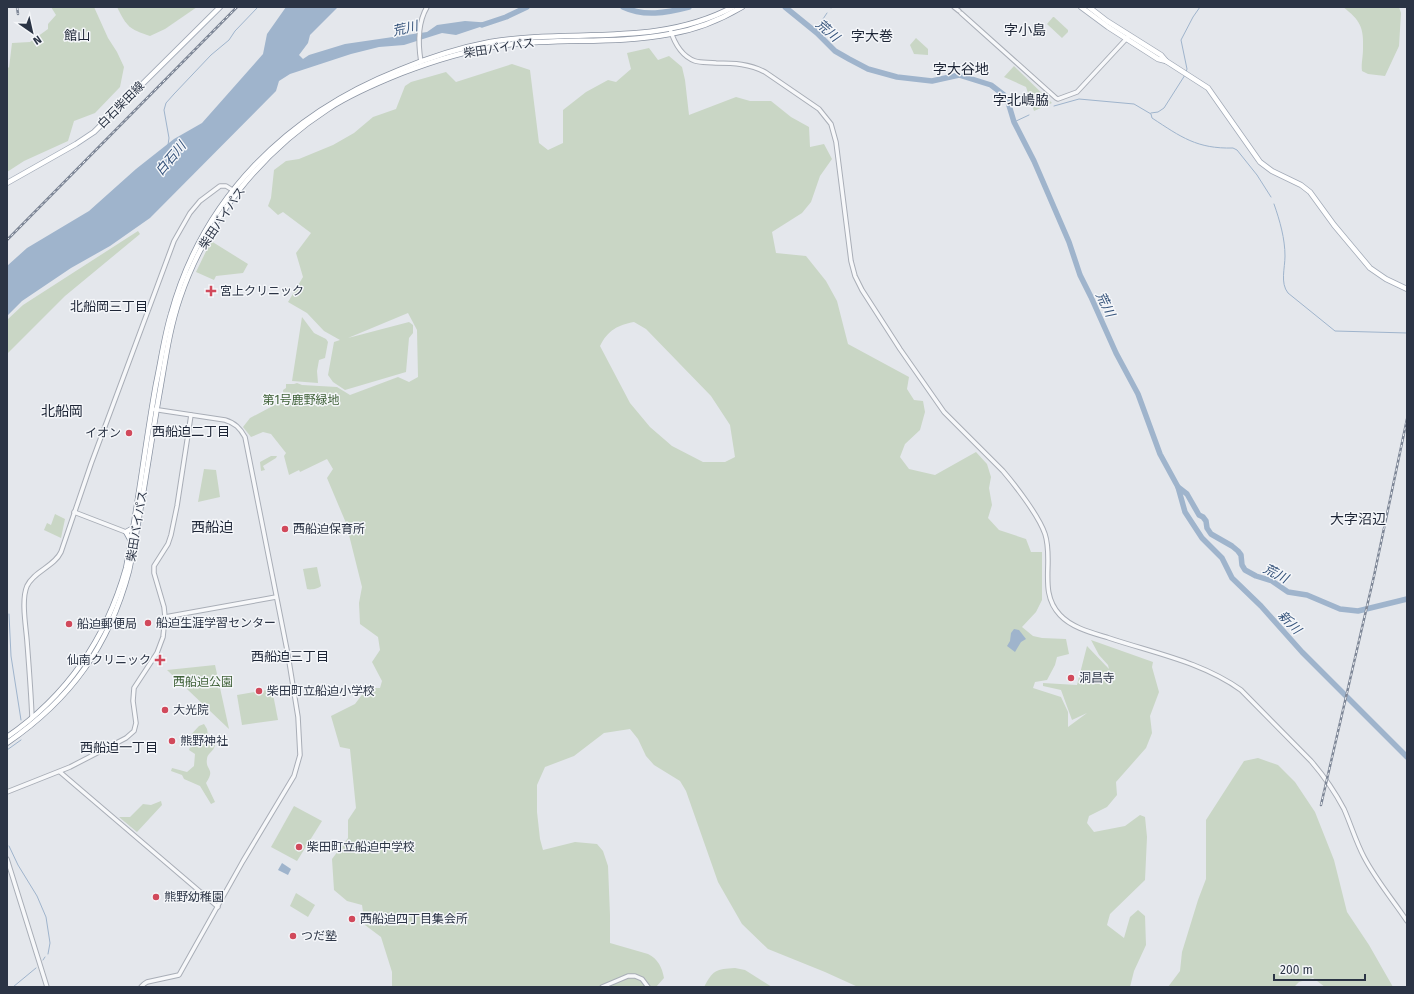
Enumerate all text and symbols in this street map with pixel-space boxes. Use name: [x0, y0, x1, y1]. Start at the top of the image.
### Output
north arrow: [12, 12, 52, 52]
water label: 荒川: [813, 16, 844, 46]
water label: 荒川: [391, 18, 421, 39]
district label: 字小島: [1004, 22, 1046, 39]
district label: 館山: [64, 28, 90, 43]
district label: 字大巻: [851, 28, 893, 45]
text: N: [31, 32, 44, 47]
street label: 柴田バイパス: [462, 35, 536, 61]
district label: 字大谷地: [933, 61, 989, 78]
street label: 白石柴田線: [95, 79, 147, 131]
district label: 字北嶋脇: [993, 92, 1049, 109]
water label: 白石川: [152, 137, 190, 178]
street label: 柴田バイパス: [196, 184, 248, 252]
place label: 宮上クリニック: [220, 284, 304, 298]
marker: 宮上クリニック: [205, 285, 217, 297]
water label: 荒川: [1093, 289, 1119, 321]
district label: 北船岡三丁目: [70, 299, 148, 314]
park label: 第1号鹿野緑地: [262, 393, 340, 407]
district label: 北船岡: [41, 403, 83, 420]
district label: 西船迫二丁目: [152, 424, 230, 439]
place label: イオン: [85, 426, 121, 440]
marker: イオン: [124, 428, 134, 438]
street label: 柴田バイパス: [124, 489, 150, 563]
district label: 大字沼辺: [1330, 511, 1386, 528]
district label: 西船迫: [191, 519, 233, 536]
place label: 西船迫保育所: [293, 522, 365, 536]
marker: 西船迫保育所: [280, 524, 290, 534]
water label: 荒川: [1261, 561, 1293, 587]
water label: 新川: [1275, 608, 1305, 638]
place label: 船迫生涯学習センター: [156, 616, 276, 630]
place label: 船迫郵便局: [77, 617, 137, 631]
marker: 船迫生涯学習センター: [143, 618, 153, 628]
marker: 船迫郵便局: [64, 619, 74, 629]
district label: 西船迫三丁目: [251, 649, 329, 664]
place label: 仙南クリニック: [67, 653, 151, 667]
marker: 仙南クリニック: [154, 654, 166, 666]
place label: 洞昌寺: [1079, 671, 1115, 685]
marker: 洞昌寺: [1066, 673, 1076, 683]
park label: 西船迫公園: [173, 675, 233, 689]
place label: 柴田町立船迫小学校: [267, 684, 375, 698]
marker: 柴田町立船迫小学校: [254, 686, 264, 696]
place label: 大光院: [173, 703, 209, 717]
marker: 大光院: [160, 705, 170, 715]
place label: 熊野神社: [180, 734, 228, 748]
marker: 熊野神社: [167, 736, 177, 746]
district label: 西船迫一丁目: [80, 740, 158, 755]
place label: 柴田町立船迫中学校: [307, 840, 415, 854]
marker: 柴田町立船迫中学校: [294, 842, 304, 852]
place label: 熊野幼稚園: [164, 890, 224, 904]
marker: 熊野幼稚園: [151, 892, 161, 902]
place label: 西船迫四丁目集会所: [360, 912, 468, 926]
marker: 西船迫四丁目集会所: [347, 914, 357, 924]
place label: つだ塾: [301, 929, 337, 943]
marker: つだ塾: [288, 931, 298, 941]
scale bar: [1274, 956, 1365, 982]
text: 200 m: [1280, 963, 1313, 977]

